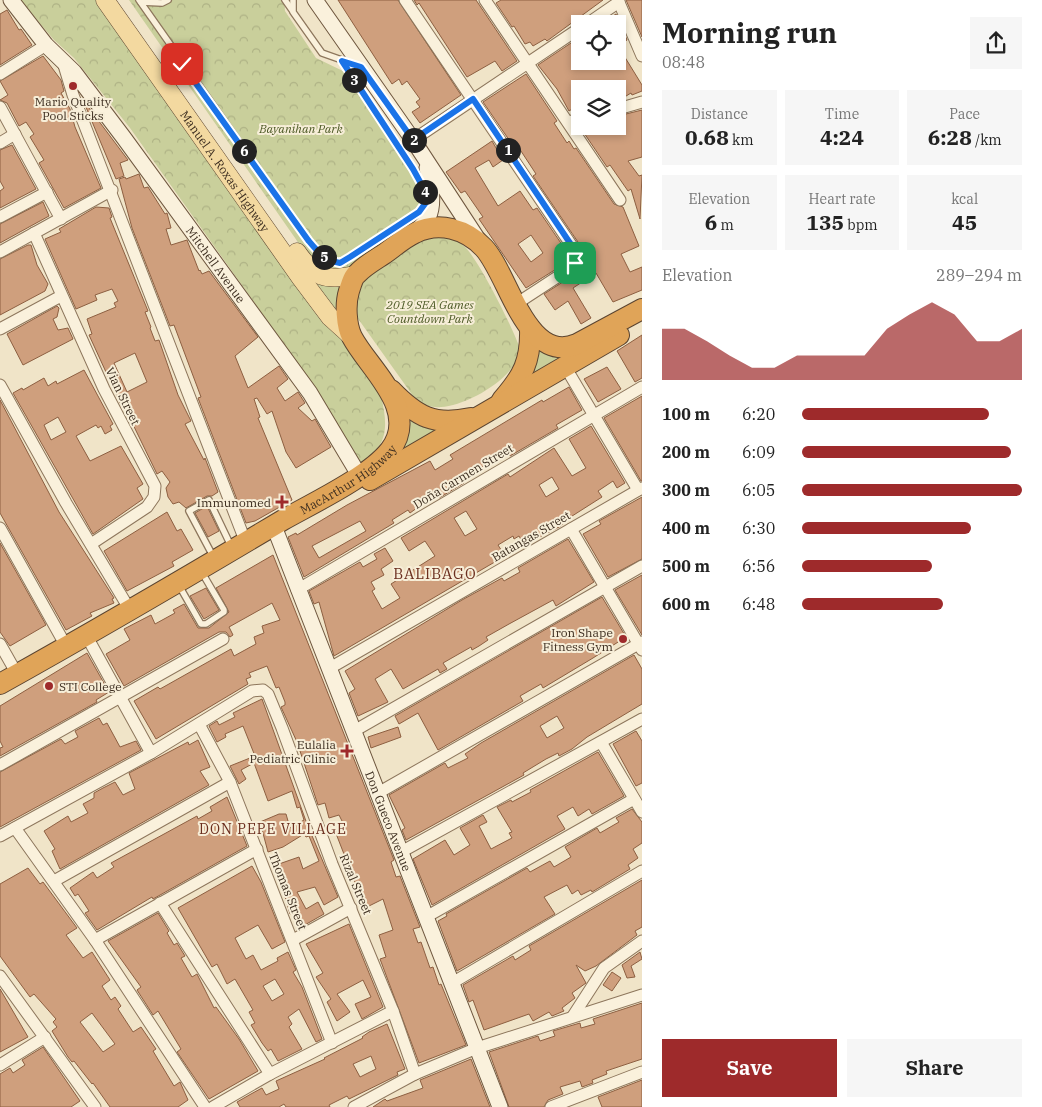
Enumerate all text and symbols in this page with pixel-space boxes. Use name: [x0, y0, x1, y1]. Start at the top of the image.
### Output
text: Morning run: [662, 14, 837, 51]
map controls: [571, 15, 626, 135]
button: locate: [571, 15, 626, 70]
button: share: [970, 17, 1022, 69]
pin: [161, 43, 203, 85]
icon: check: [168, 50, 196, 78]
text: 08:48: [662, 52, 705, 72]
pin: 3: [342, 68, 366, 92]
text: 3: [350, 71, 359, 89]
marker: Mario Quality Pool Sticks: [67, 80, 79, 92]
button: layers: [571, 80, 626, 135]
place label: Mario Quality Pool Sticks: [35, 94, 112, 123]
text: Distance: [691, 105, 748, 123]
text: Time: [825, 105, 859, 123]
text: Pace: [949, 105, 980, 123]
street label: Manuel A. Roxas Highway: [177, 107, 274, 235]
park label: Bayanihan Park: [258, 121, 343, 136]
text: 0.68: [685, 123, 729, 151]
text: 4:24: [820, 123, 864, 151]
text: 6:28: [928, 123, 972, 151]
pin: 2: [402, 128, 426, 152]
text: 2: [410, 131, 419, 149]
text: km: [729, 131, 754, 149]
text: /km: [972, 131, 1002, 149]
pin: 6: [232, 138, 256, 164]
pin: 1: [496, 138, 520, 162]
text: 1: [504, 141, 513, 159]
text: 6: [240, 142, 249, 160]
pin: 4: [412, 180, 438, 204]
text: 4: [421, 183, 430, 201]
text: Elevation: [688, 190, 750, 208]
text: Heart rate: [808, 190, 875, 208]
text: kcal: [951, 190, 978, 208]
text: 6: [705, 208, 717, 236]
text: 135: [806, 208, 844, 236]
text: 45: [952, 208, 977, 236]
text: m: [717, 216, 734, 234]
text: bpm: [844, 216, 878, 234]
street label: Mitchell Avenue: [183, 223, 249, 305]
pin: [554, 242, 596, 284]
pin: 5: [312, 244, 336, 270]
text: 5: [320, 248, 329, 266]
icon: arrive: [561, 249, 589, 277]
text: Elevation: [662, 265, 732, 285]
text: 289–294 m: [936, 265, 1022, 285]
park label: 2019 SEA Games Countdown Park: [385, 297, 474, 326]
street label: Vian Street: [103, 365, 143, 427]
text: 100 m: [662, 404, 710, 424]
text: 6:20: [742, 404, 775, 424]
street label: Doña Carmen Street: [410, 440, 516, 512]
street label: MacArthur Highway: [297, 441, 400, 517]
text: 200 m: [662, 442, 710, 462]
text: 6:09: [742, 442, 775, 462]
text: 300 m: [662, 480, 710, 500]
text: 6:05: [742, 480, 775, 500]
place label: Immunomed: [197, 495, 271, 510]
marker: Immunomed: [275, 495, 289, 509]
street label: Batangas Street: [489, 507, 573, 565]
text: 400 m: [662, 518, 710, 538]
text: 6:30: [742, 518, 775, 538]
text: 500 m: [662, 556, 710, 576]
text: 6:56: [742, 556, 775, 576]
district label: BALIBAGO: [393, 564, 477, 583]
text: 600 m: [662, 594, 710, 614]
text: 6:48: [742, 594, 775, 614]
place label: Iron Shape Fitness Gym: [543, 625, 614, 654]
marker: Iron Shape Fitness Gym: [617, 633, 629, 645]
place label: STI College: [59, 679, 122, 694]
marker: STI College: [43, 680, 55, 692]
place label: Eulalia Pediatric Clinic: [250, 737, 336, 766]
marker: Eulalia Pediatric Clinic: [340, 744, 354, 758]
street label: Don Gueco Avenue: [362, 769, 415, 873]
district label: DON PEPE VILLAGE: [199, 820, 347, 838]
street label: Thomas Street: [266, 850, 310, 932]
street label: Rizal Street: [336, 851, 376, 917]
button: Save: [662, 1039, 837, 1097]
button: Share: [847, 1039, 1022, 1097]

